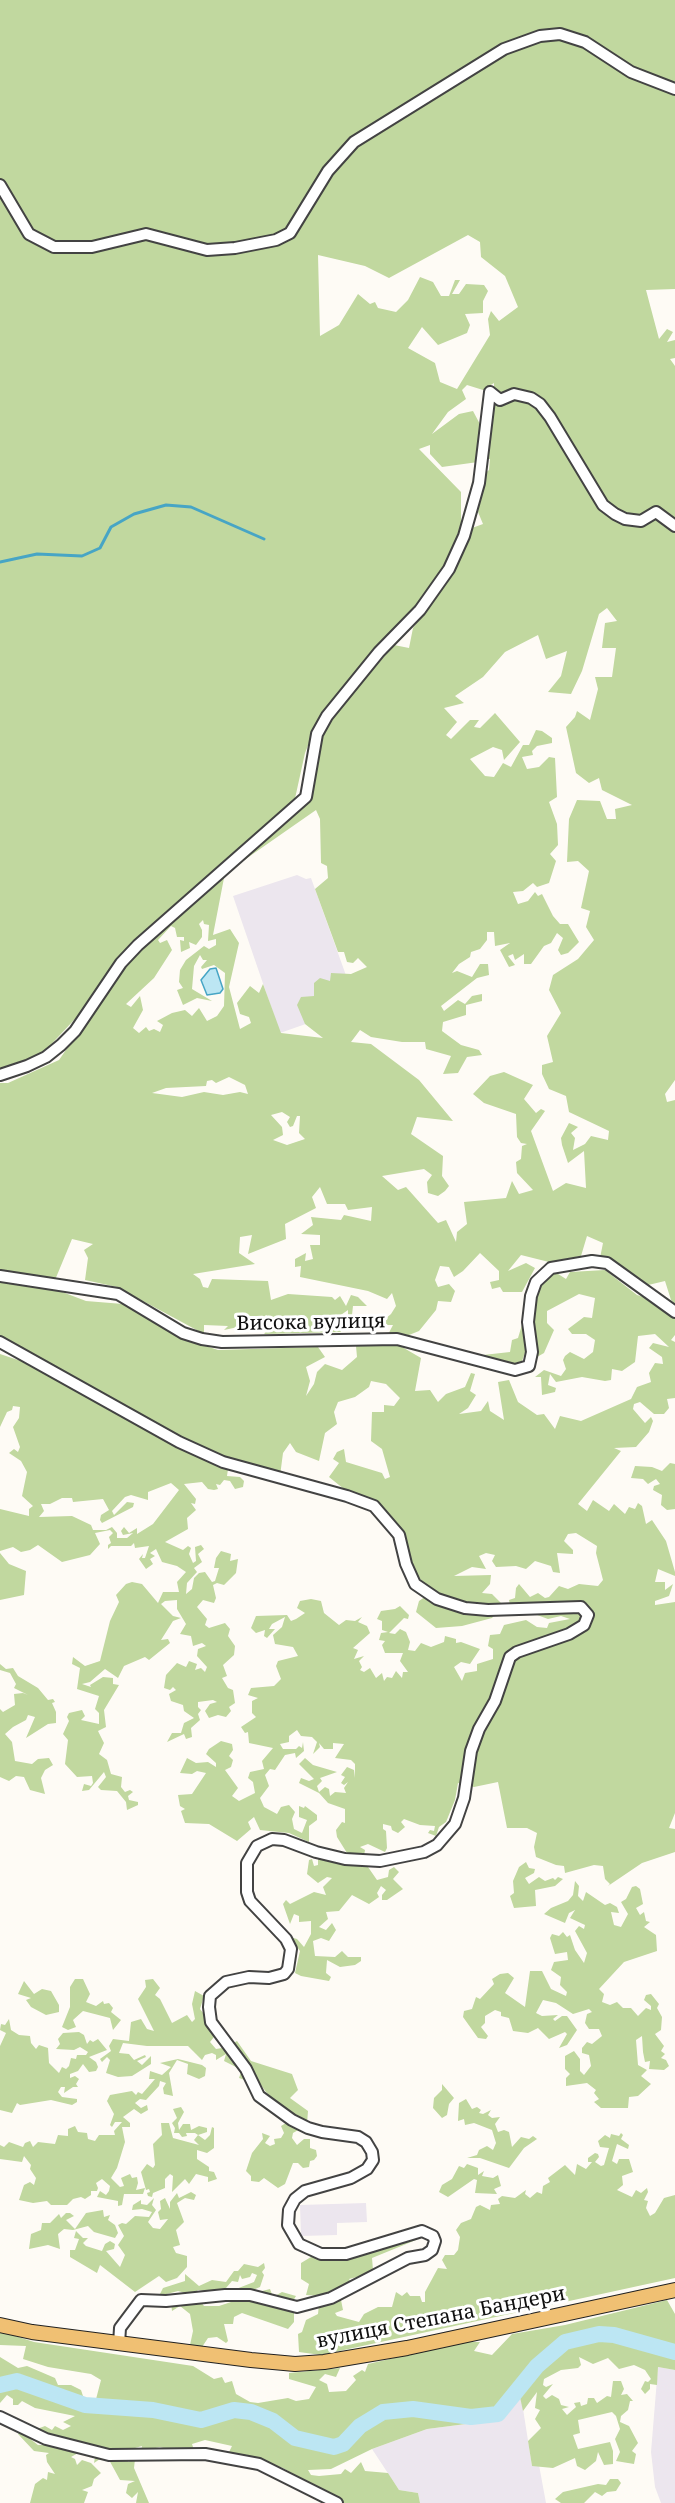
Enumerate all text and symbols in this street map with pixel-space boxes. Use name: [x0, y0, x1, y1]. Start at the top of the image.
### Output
street label: Висока вулиця: [236, 1310, 386, 1336]
street label: вулиця Степана Бандери: [315, 2282, 567, 2354]

